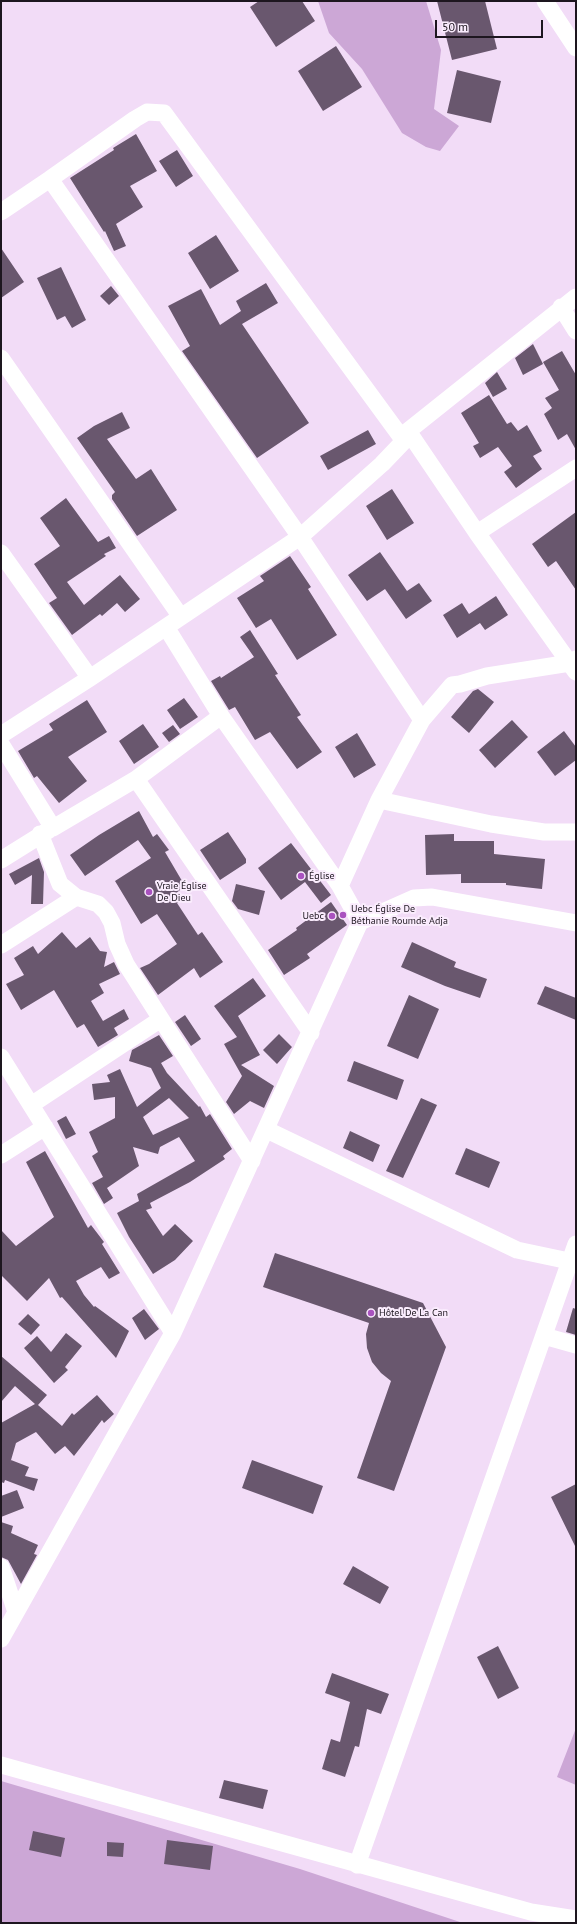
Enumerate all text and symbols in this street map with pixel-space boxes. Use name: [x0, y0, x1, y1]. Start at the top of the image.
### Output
scale bar: [437, 12, 545, 38]
text: 50 m: [442, 19, 468, 34]
place label: Église: [309, 870, 335, 882]
marker: Église: [296, 871, 306, 881]
place label: Vraie Église De Dieu: [157, 880, 207, 904]
marker: Vraie Église De Dieu: [144, 887, 154, 897]
place label: Uebc Église De Béthanie Roumde Adja: [351, 903, 448, 926]
place label: Uebc: [302, 910, 324, 922]
marker: Uebc Église De Béthanie Roumde Adja: [338, 910, 348, 920]
marker: Uebc: [327, 911, 337, 921]
place label: Hôtel De La Can: [379, 1307, 448, 1319]
marker: Hôtel De La Can: [366, 1308, 376, 1318]

